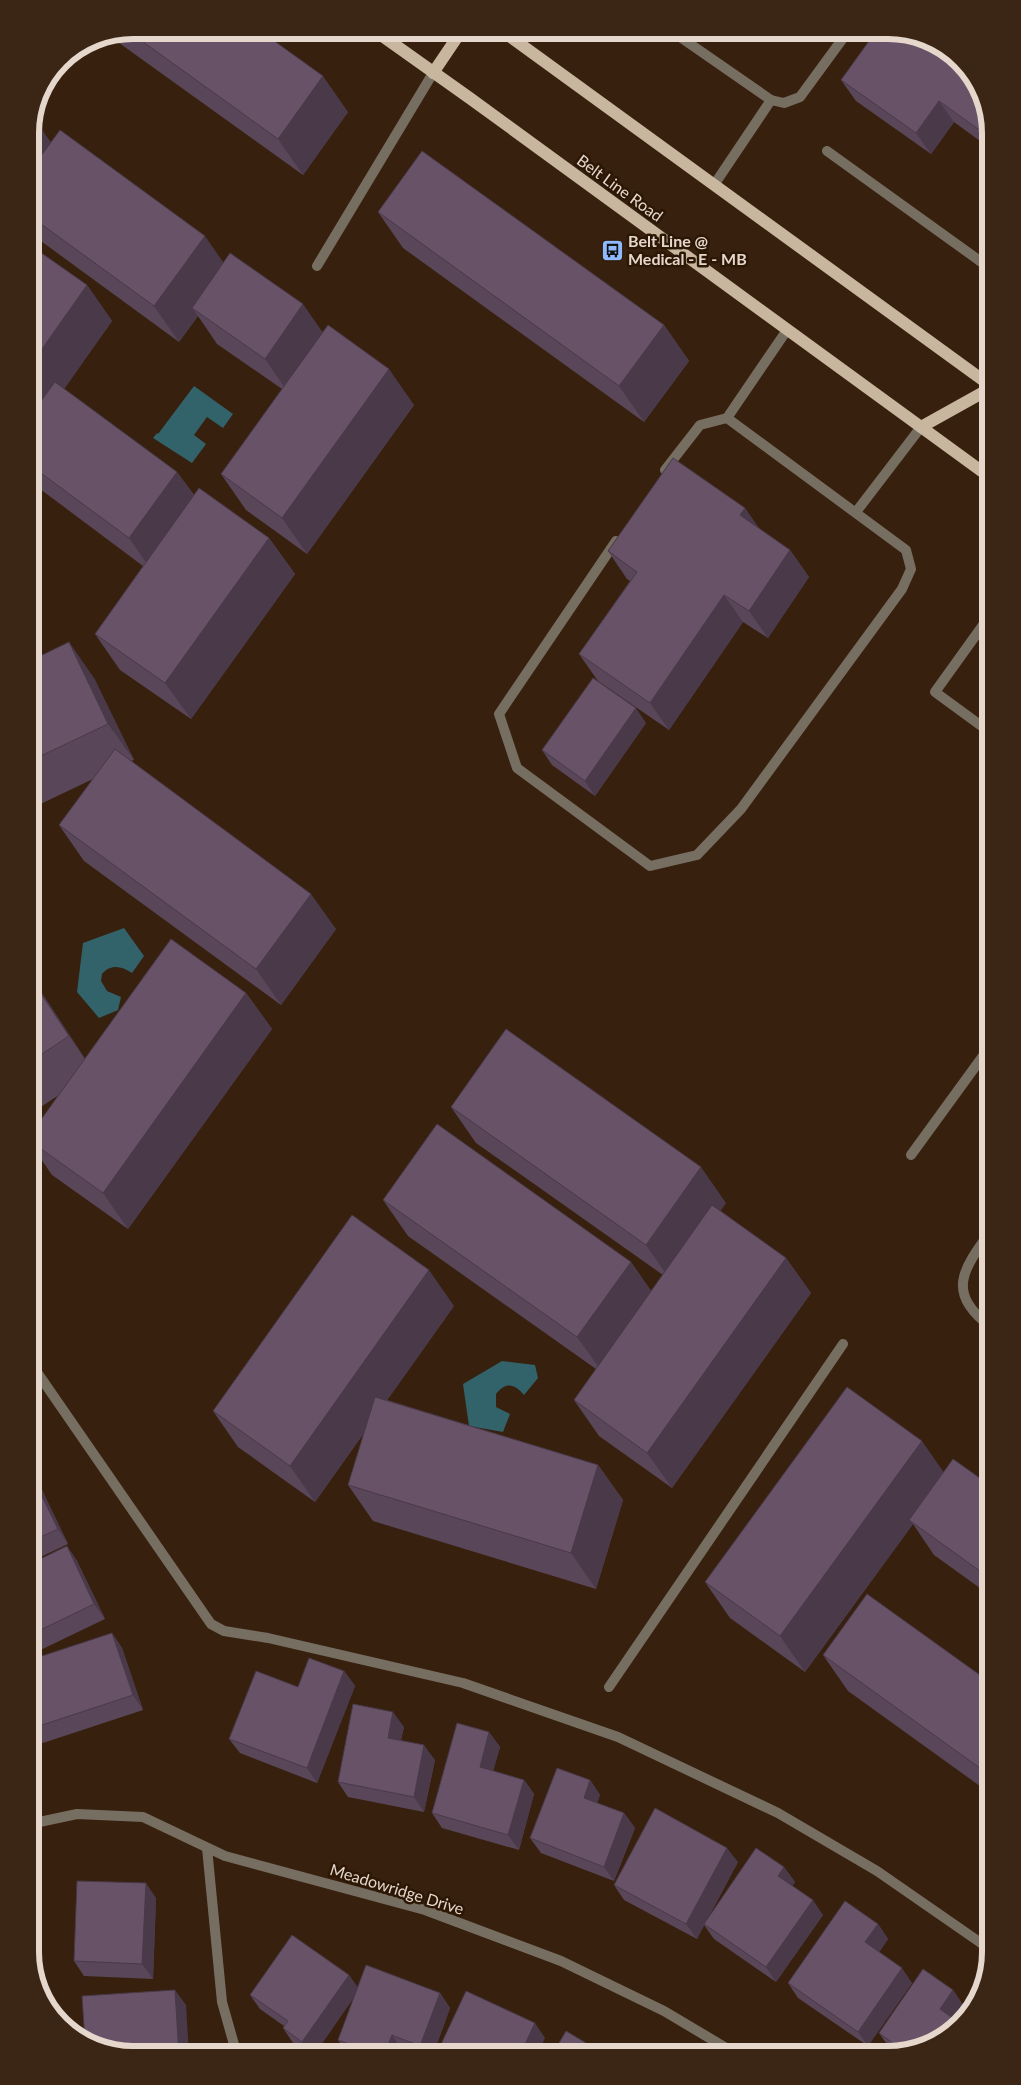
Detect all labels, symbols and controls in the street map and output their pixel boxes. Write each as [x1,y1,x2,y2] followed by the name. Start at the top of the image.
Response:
[574,150,667,225] street label: Belt Line Road
[628,231,747,268] place label: Belt Line @ Medical - E - MB
[600,238,624,262] bus stop icon: Belt Line @ Medical - E - MB
[328,1859,466,1918] street label: Meadowridge Drive

